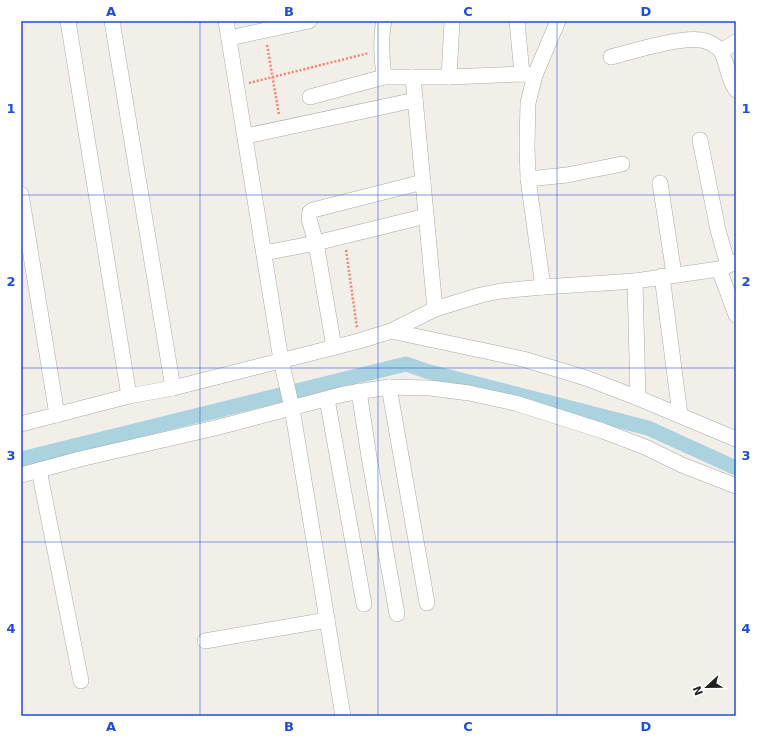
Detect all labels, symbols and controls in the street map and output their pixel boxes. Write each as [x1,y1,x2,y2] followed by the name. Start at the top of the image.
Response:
[106,4,116,19] text: A
[284,4,294,19] text: B
[463,4,473,19] text: C
[641,4,652,19] text: D
[6,101,16,116] text: 1
[741,101,751,116] text: 1
[6,274,16,289] text: 2
[741,274,751,289] text: 2
[6,448,16,463] text: 3
[741,448,751,463] text: 3
[6,621,16,636] text: 4
[741,621,751,636] text: 4
[687,667,727,707] north arrow
[690,684,706,697] text: N
[106,719,116,734] text: A
[284,719,294,734] text: B
[463,719,473,734] text: C
[641,719,652,734] text: D

